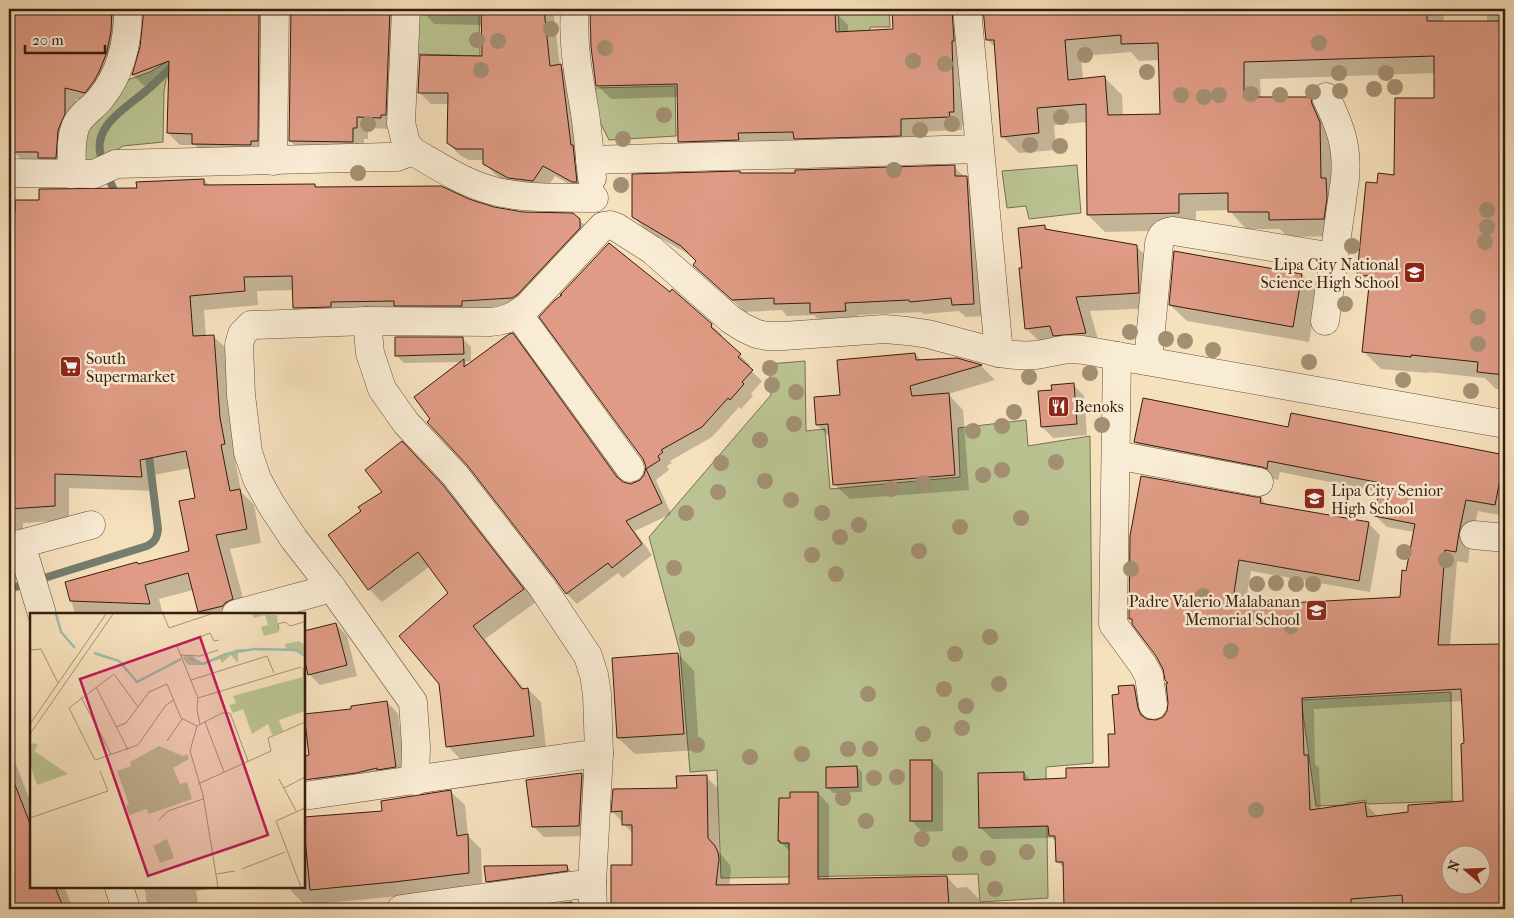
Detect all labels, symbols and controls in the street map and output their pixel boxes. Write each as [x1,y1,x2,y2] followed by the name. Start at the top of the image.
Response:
[25,22,105,54] scale bar
[32,31,64,49] text: 20 m
[1261,255,1400,292] place label: Lipa City National Science High School
[1403,261,1427,285] school or university icon: Lipa City National Science High School
[86,349,176,386] place label: South Supermarket
[58,355,82,379] supermarket icon: South Supermarket
[1046,394,1070,418] restaurant icon: Benoks
[1074,397,1124,416] place label: Benoks
[1331,481,1443,518] place label: Lipa City Senior High School
[1303,487,1327,511] school or university icon: Lipa City Senior High School
[1129,592,1301,629] place label: Padre Valerio Malabanan Memorial School
[1304,598,1328,622] school or university icon: Padre Valerio Malabanan Memorial School
[30,613,305,888] inset map
[1442,846,1492,896] north arrow
[1444,858,1464,874] text: N

